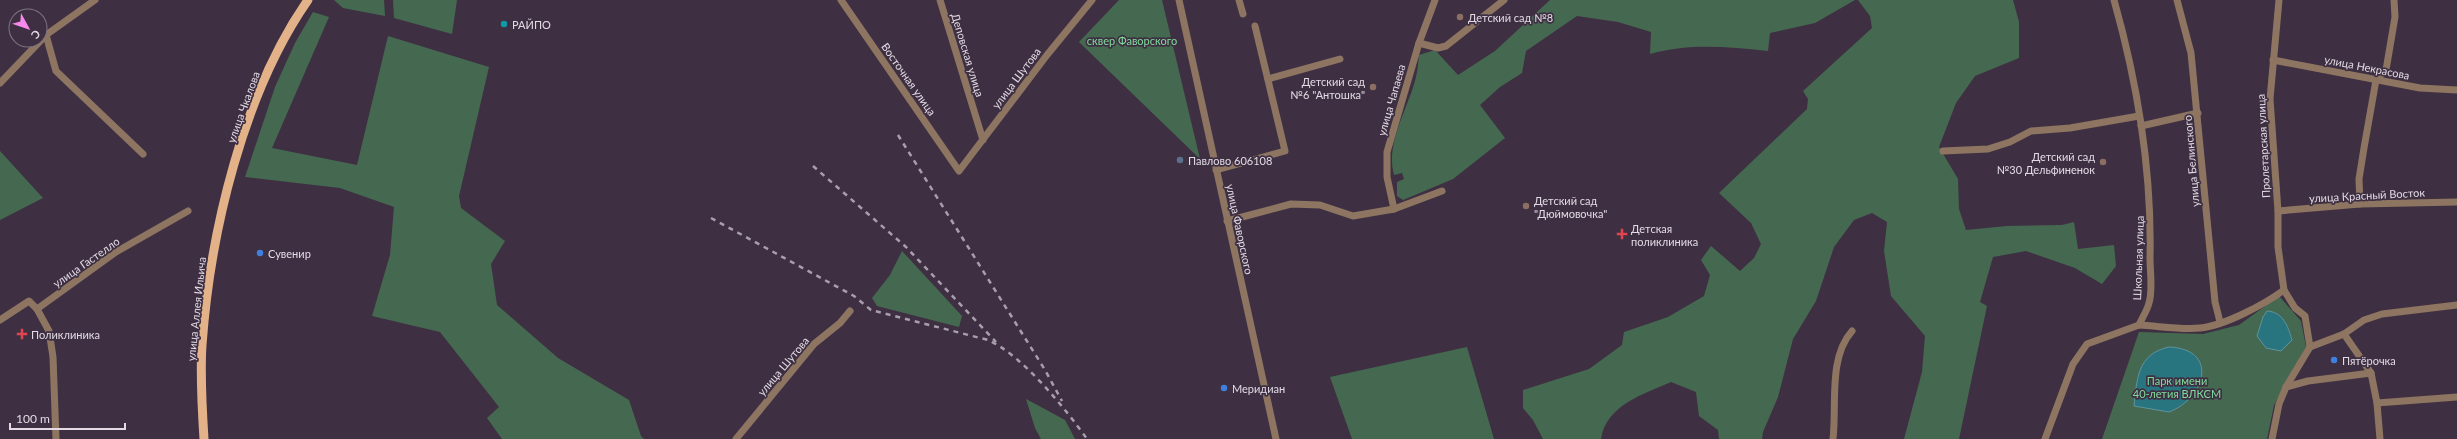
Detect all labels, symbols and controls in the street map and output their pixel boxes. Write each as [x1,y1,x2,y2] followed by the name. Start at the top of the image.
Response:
[8,8,48,48] north arrow
[1468,11,1553,24] place label: Детский сад №8
[949,12,987,98] street label: Деповская улица
[1455,12,1465,22] marker: Детский сад №8
[512,18,551,31] place label: РАЙПО
[499,19,509,29] marker: РАЙПО
[28,28,43,42] text: С
[1087,34,1177,47] park label: сквер Фаворского
[879,40,939,118] street label: Восточная улица
[989,45,1043,111] street label: улица Шутова
[2323,52,2411,82] street label: улица Некрасова
[1375,63,1407,137] street label: улица Чапаева
[224,70,262,144] street label: улица Чкалова
[1290,75,1365,101] place label: Детский сад №6 "Антошка"
[1368,82,1378,92] marker: Детский сад №6 "Антошка"
[2254,94,2272,198] street label: Пролетарская улица
[2181,115,2201,207] street label: улица Белинского
[1997,150,2095,176] place label: Детский сад №30 Дельфиненок
[1188,154,1272,167] place label: Павлово 606108
[1175,155,1185,165] marker: Павлово 606108
[2098,157,2108,167] marker: Детский сад №30 Дельфиненок
[1224,183,1256,275] street label: улица Фаворского
[2309,185,2426,205] street label: улица Красный Восток
[1534,194,1607,220] place label: Детский сад "Дюймовочка"
[1521,201,1531,211] marker: Детский сад "Дюймовочка"
[2130,215,2146,301] street label: Школьная улица
[1631,222,1698,248] place label: Детская поликлиника
[1616,228,1628,240] marker: Детская поликлиника
[50,234,122,290] street label: улица Гастелло
[268,247,311,260] place label: Сувенир
[255,248,265,258] marker: Сувенир
[184,256,208,362] street label: улица Аллея Ильича
[16,328,28,340] marker: Поликлиника
[31,328,100,341] place label: Поликлиника
[755,334,811,398] street label: улица Шутова
[2342,354,2396,367] place label: Пятёрочка
[2329,355,2339,365] marker: Пятёрочка
[2133,374,2221,400] park label: Парк имени 40-летия ВЛКСМ
[1232,382,1285,395] place label: Меридиан
[1219,383,1229,393] marker: Меридиан
[10,405,125,431] scale bar
[16,411,50,426] text: 100 m

